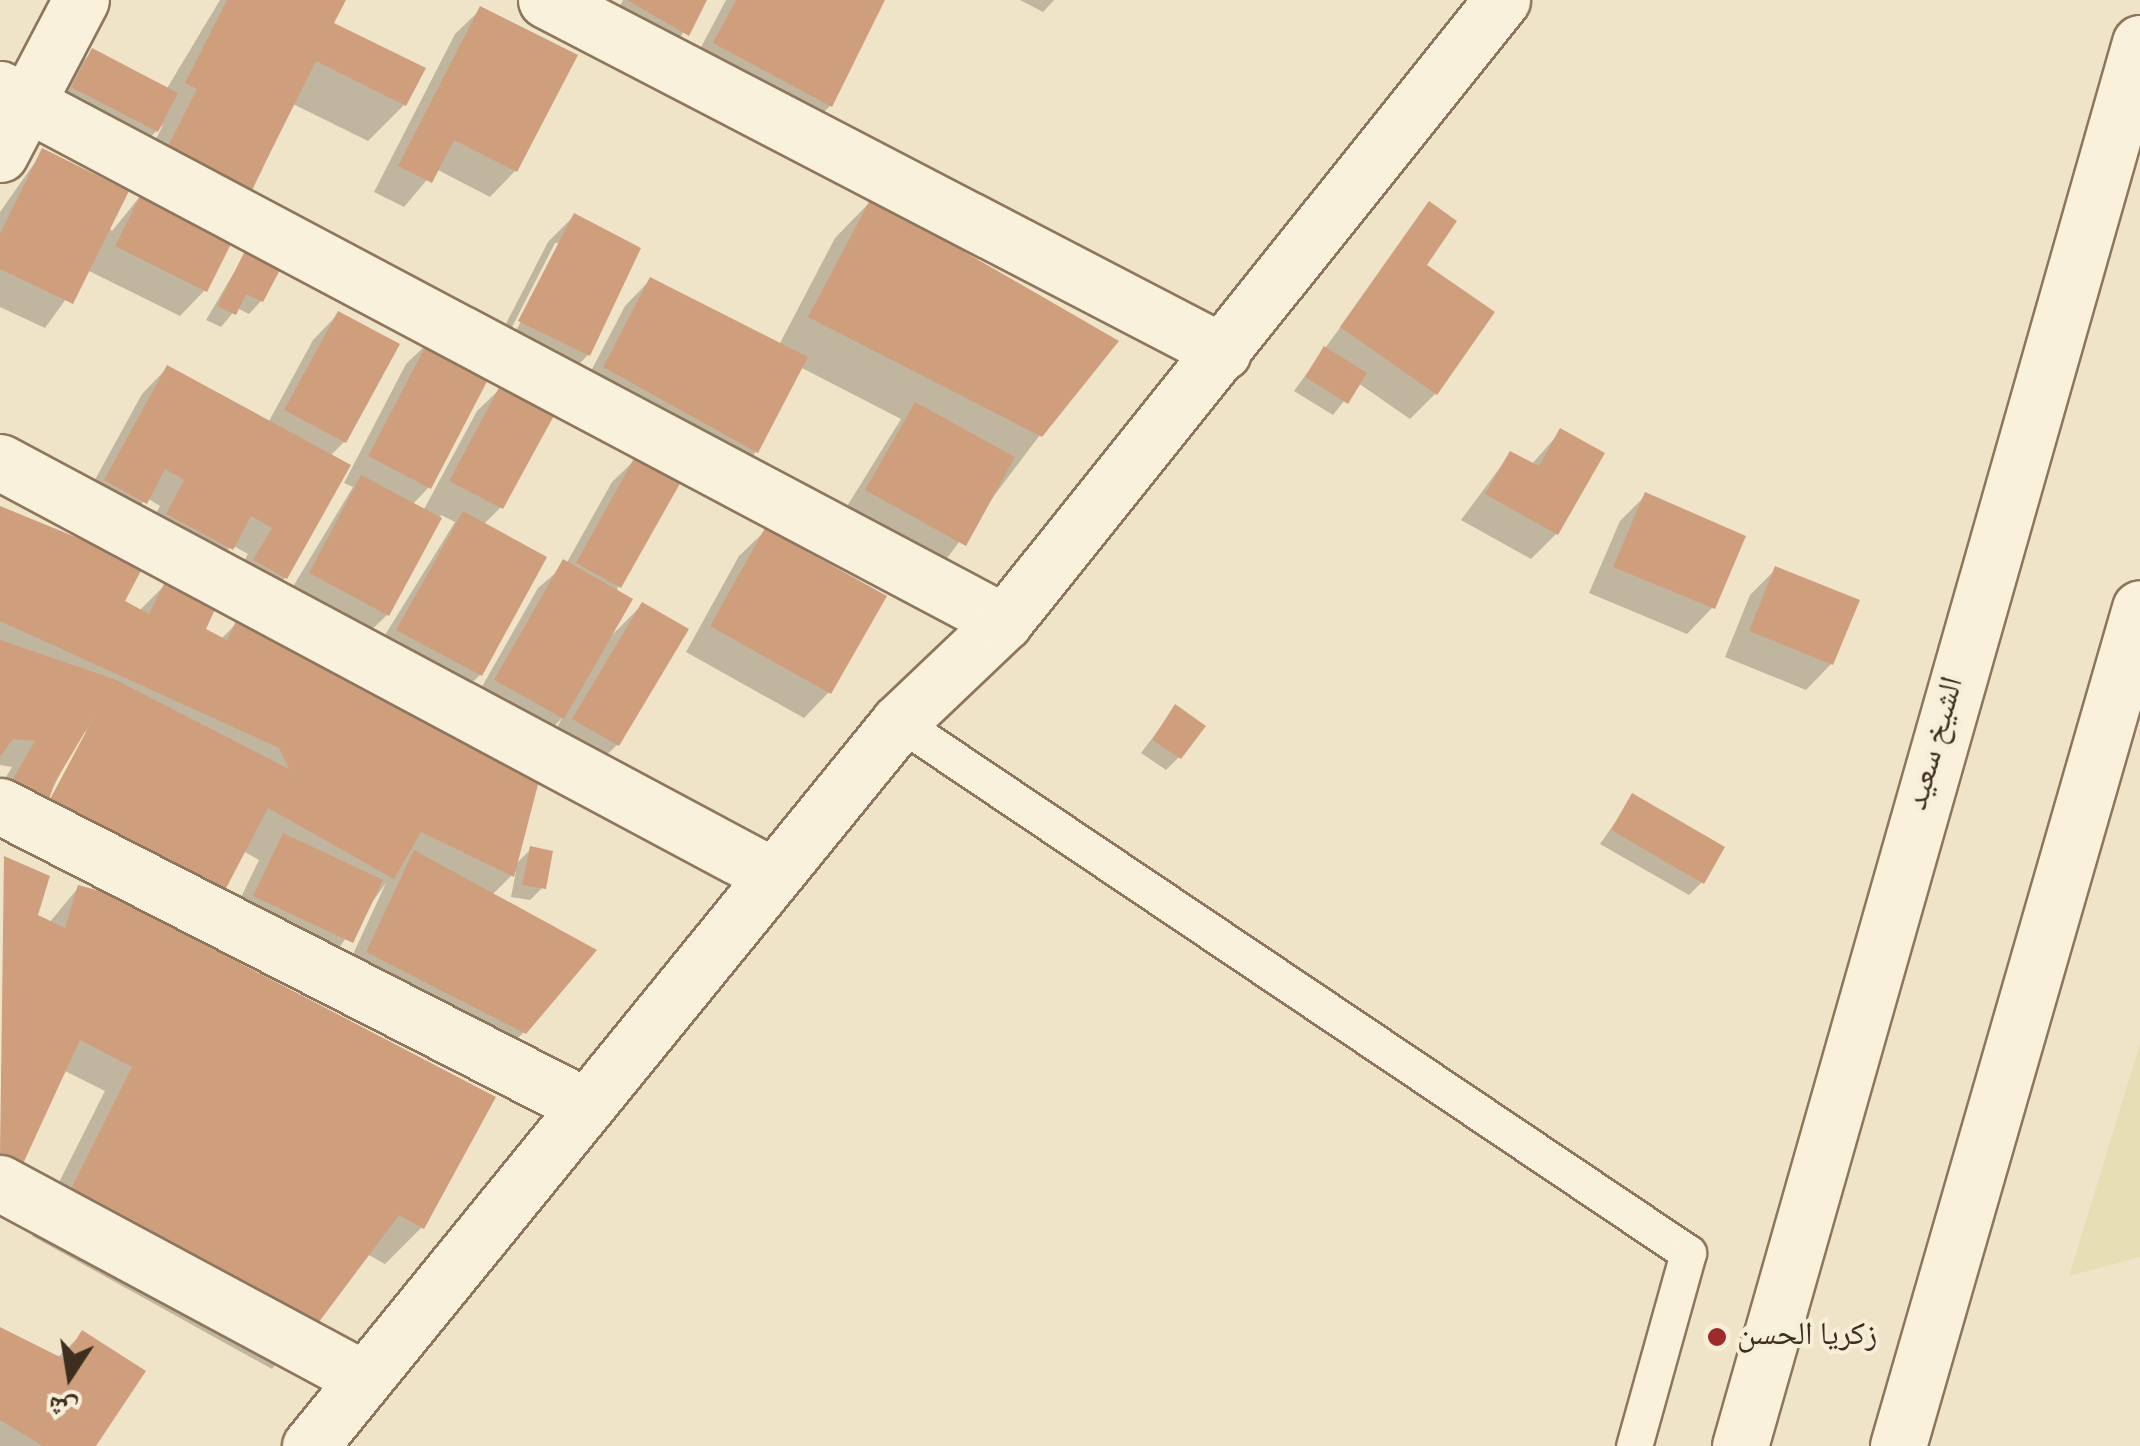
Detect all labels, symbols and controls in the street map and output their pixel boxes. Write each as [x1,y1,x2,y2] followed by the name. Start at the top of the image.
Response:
[1900,673,1974,815] street label: الشيخ سعيد
[1737,1318,1877,1356] place label: زكريا الحسن
[20,1326,120,1426] north arrow
[1706,1326,1728,1348] marker: زكريا الحسن
[44,1379,83,1432] text: ش

